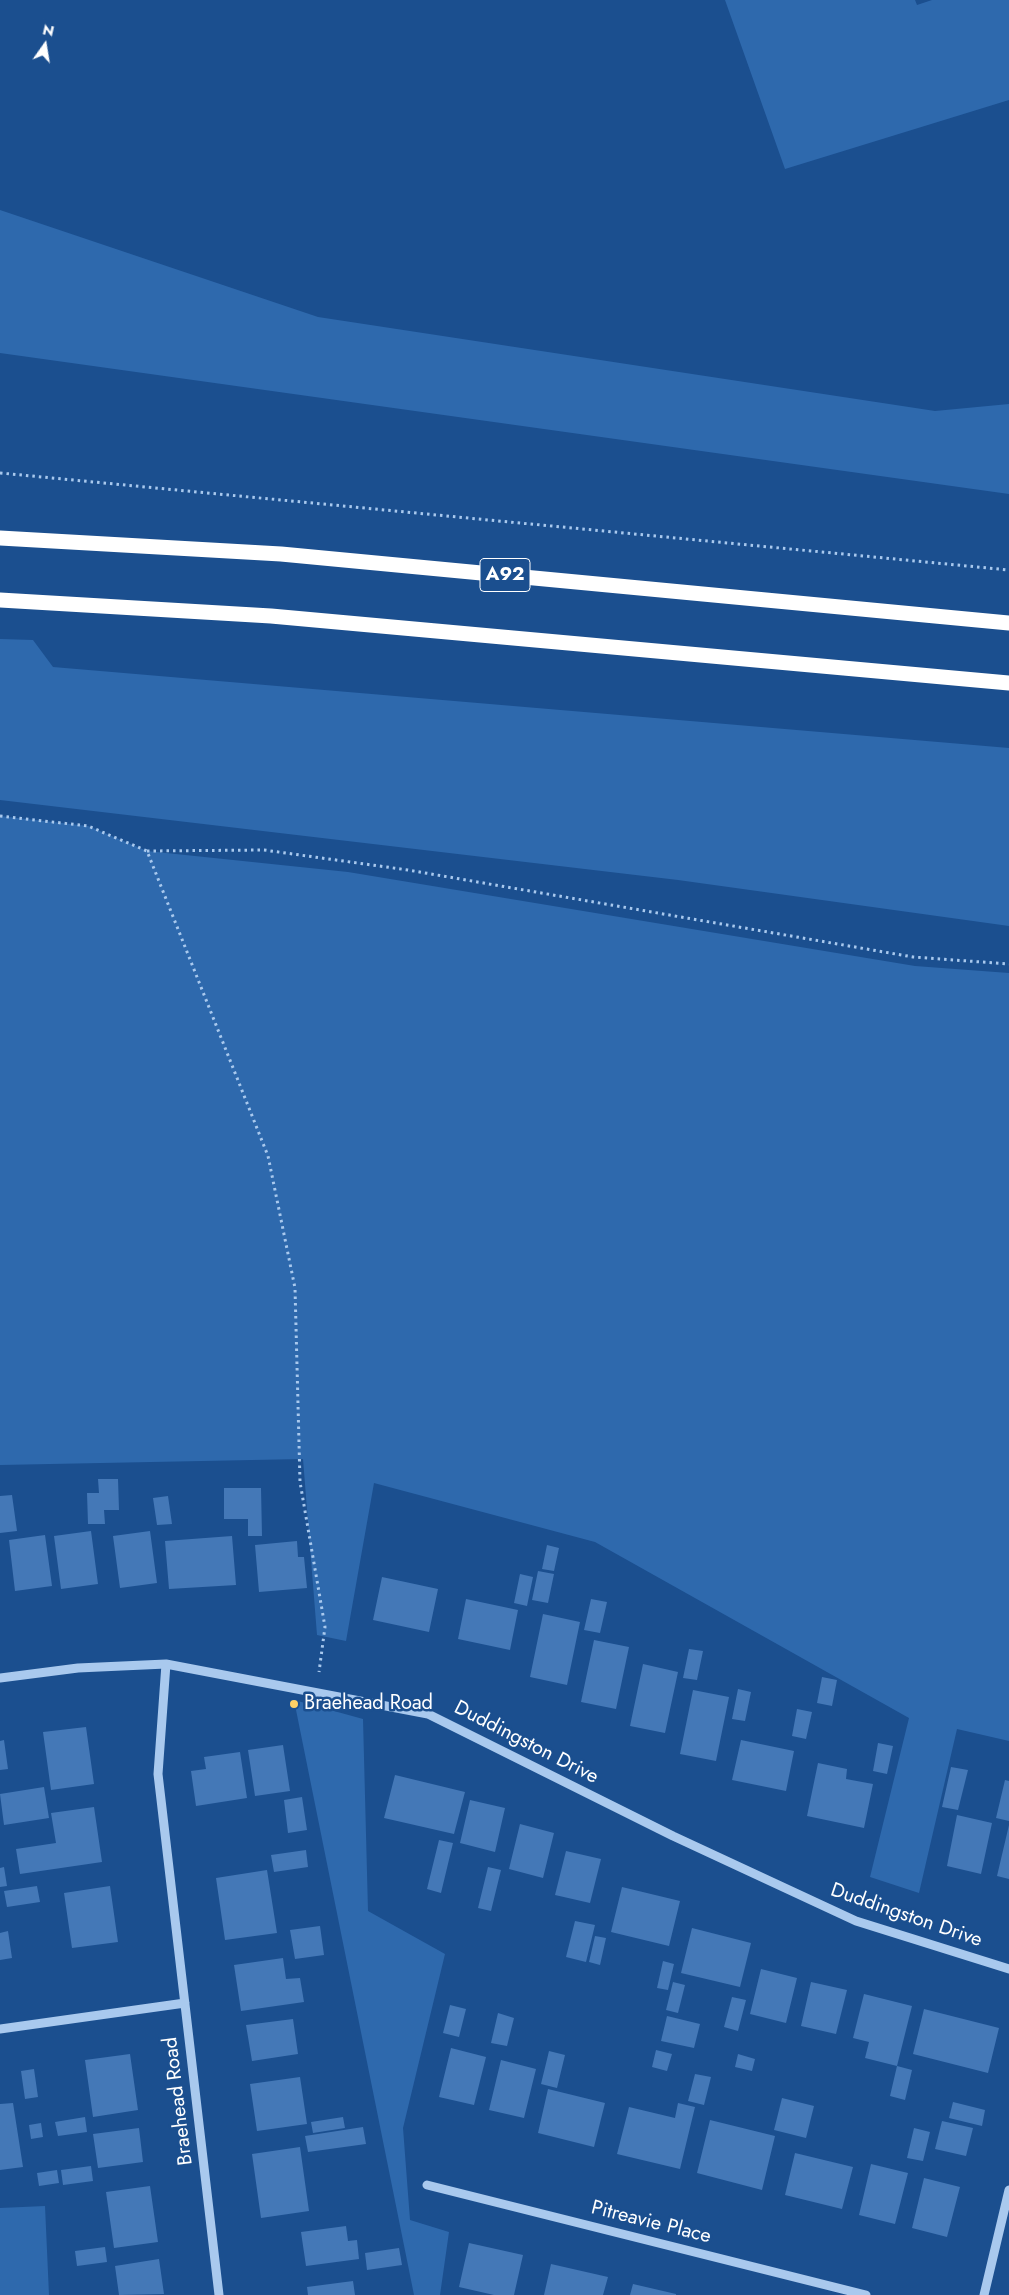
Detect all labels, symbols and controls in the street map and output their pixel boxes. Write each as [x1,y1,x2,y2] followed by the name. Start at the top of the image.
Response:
[41,19,56,41] text: N
[20,20,70,70] north arrow
[480,558,530,592] road number: A92
[304,1692,433,1716] place label: Braehead Road
[450,1696,602,1790] street label: Duddingston Drive
[288,1698,300,1710] marker: Braehead Road
[827,1879,985,1953] street label: Duddingston Drive
[159,2036,199,2166] street label: Braehead Road
[589,2197,713,2249] street label: Pitreavie Place

